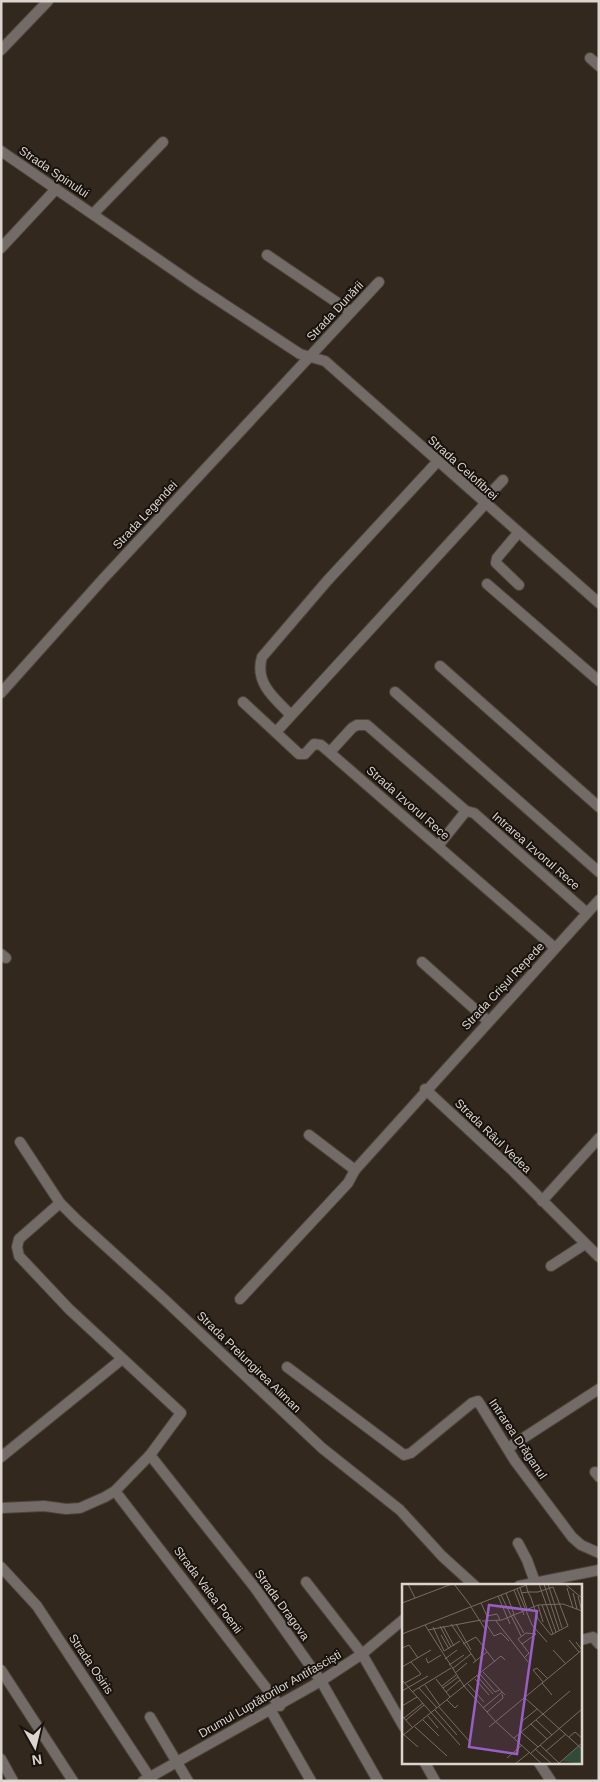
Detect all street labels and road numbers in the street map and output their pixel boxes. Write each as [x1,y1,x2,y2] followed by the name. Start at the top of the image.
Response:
[16,143,92,201] street label: Strada Spinului
[304,278,366,344] street label: Strada Dunării
[425,433,501,503] street label: Strada Celofibrei
[110,478,180,552] street label: Strada Legendei
[364,763,453,843] street label: Strada Izvorul Rece
[489,809,583,893] street label: Intrarea Izvorul Rece
[459,939,547,1033] street label: Strada Crișul Repede
[452,1096,534,1176] street label: Strada Râul Vedea
[194,1309,304,1415] street label: Strada Prelungirea Aliman
[486,1396,550,1482] street label: Intrarea Drăganul
[171,1544,245,1636] street label: Strada Valea Poenii
[252,1567,313,1643] street label: Strada Dragova
[66,1631,116,1697] street label: Strada Osiris
[196,1647,344,1741] street label: Drumul Luptătorilor Antifasciști

